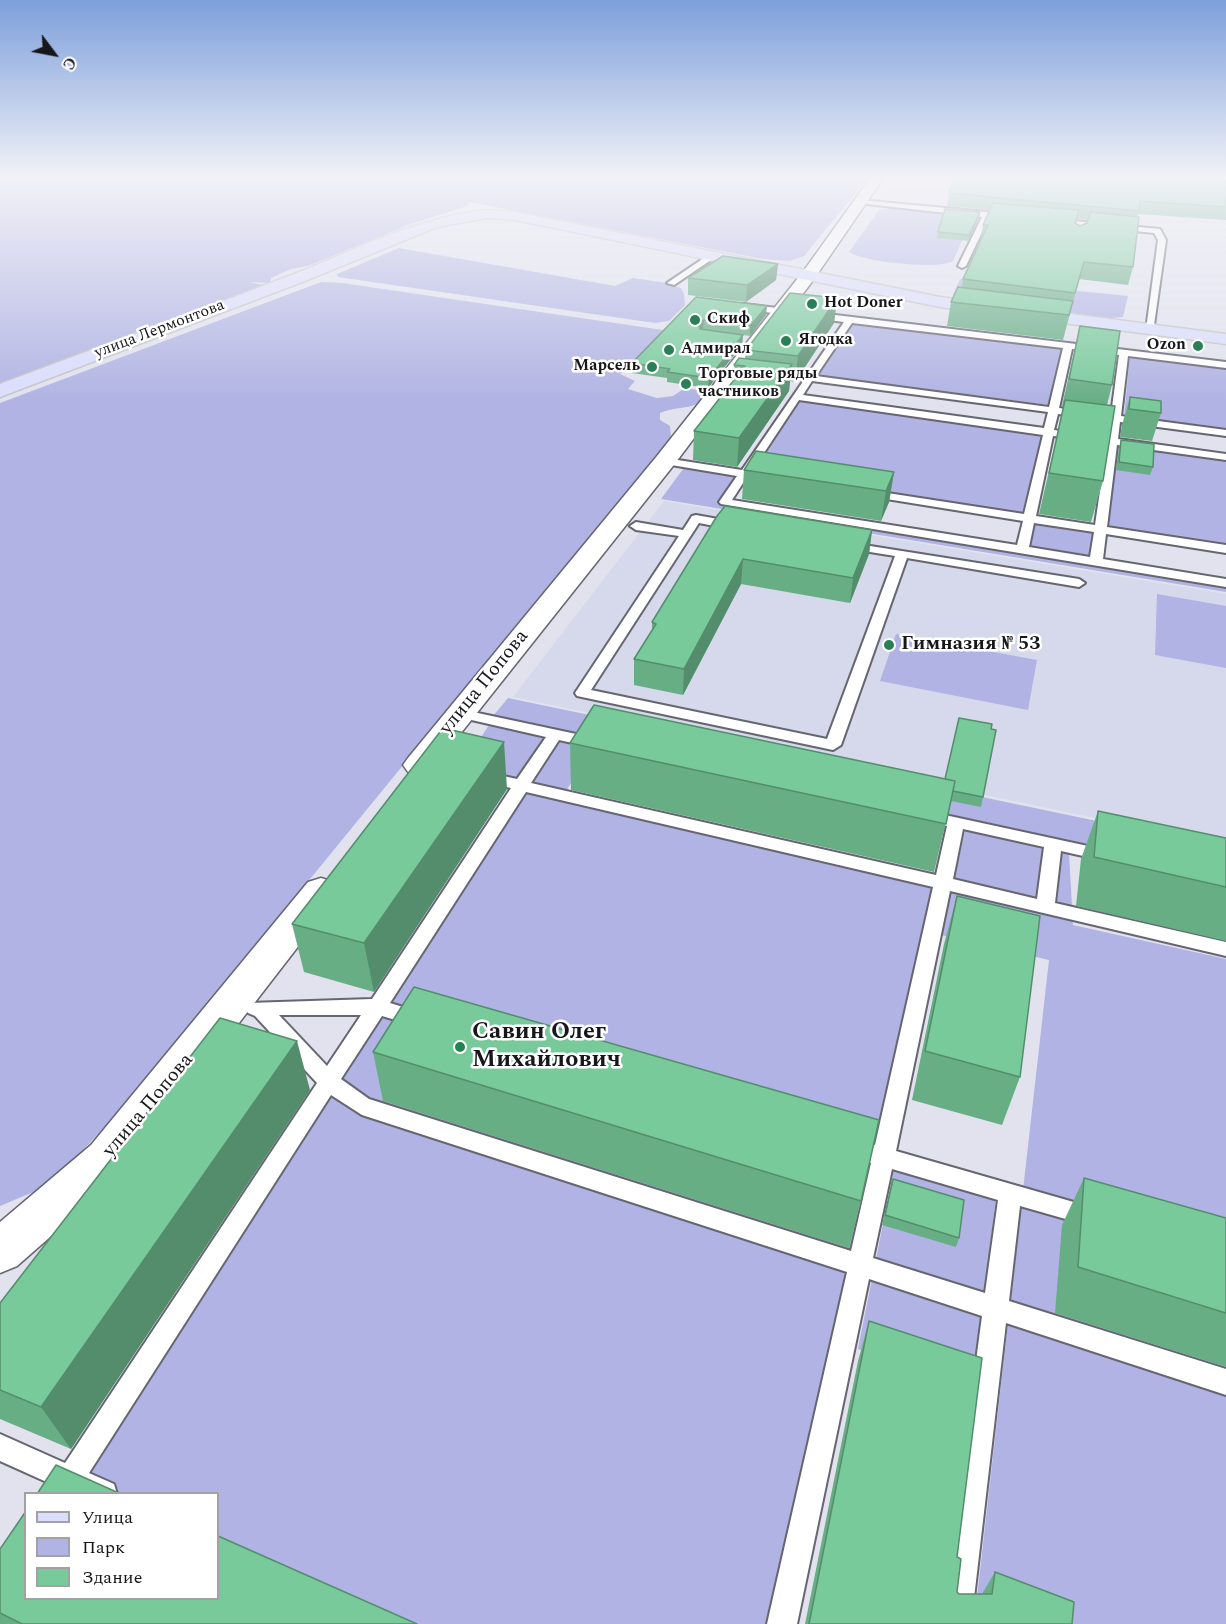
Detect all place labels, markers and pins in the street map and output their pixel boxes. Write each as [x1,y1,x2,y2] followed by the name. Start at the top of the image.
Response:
[824,294,903,314] place label: Hot Doner
[805,297,819,311] marker: Hot Doner
[707,310,750,330] place label: Скиф
[688,313,702,327] marker: Скиф
[798,331,853,351] place label: Ягодка
[779,334,793,348] marker: Ягодка
[1147,336,1186,356] place label: Ozon
[1191,339,1205,353] marker: Ozon
[681,340,751,360] place label: Адмирал
[662,343,676,357] marker: Адмирал
[573,357,640,377] place label: Марсель
[645,360,659,374] marker: Марсель
[698,365,817,403] place label: Торговые ряды частников
[679,377,693,391] marker: Торговые ряды частников
[901,633,1040,657] place label: Гимназия № 53
[882,638,896,652] marker: Гимназия № 53
[472,1019,621,1075] place label: Савин Олег Михайлович
[453,1040,467,1054] marker: Савин Олег Михайлович

